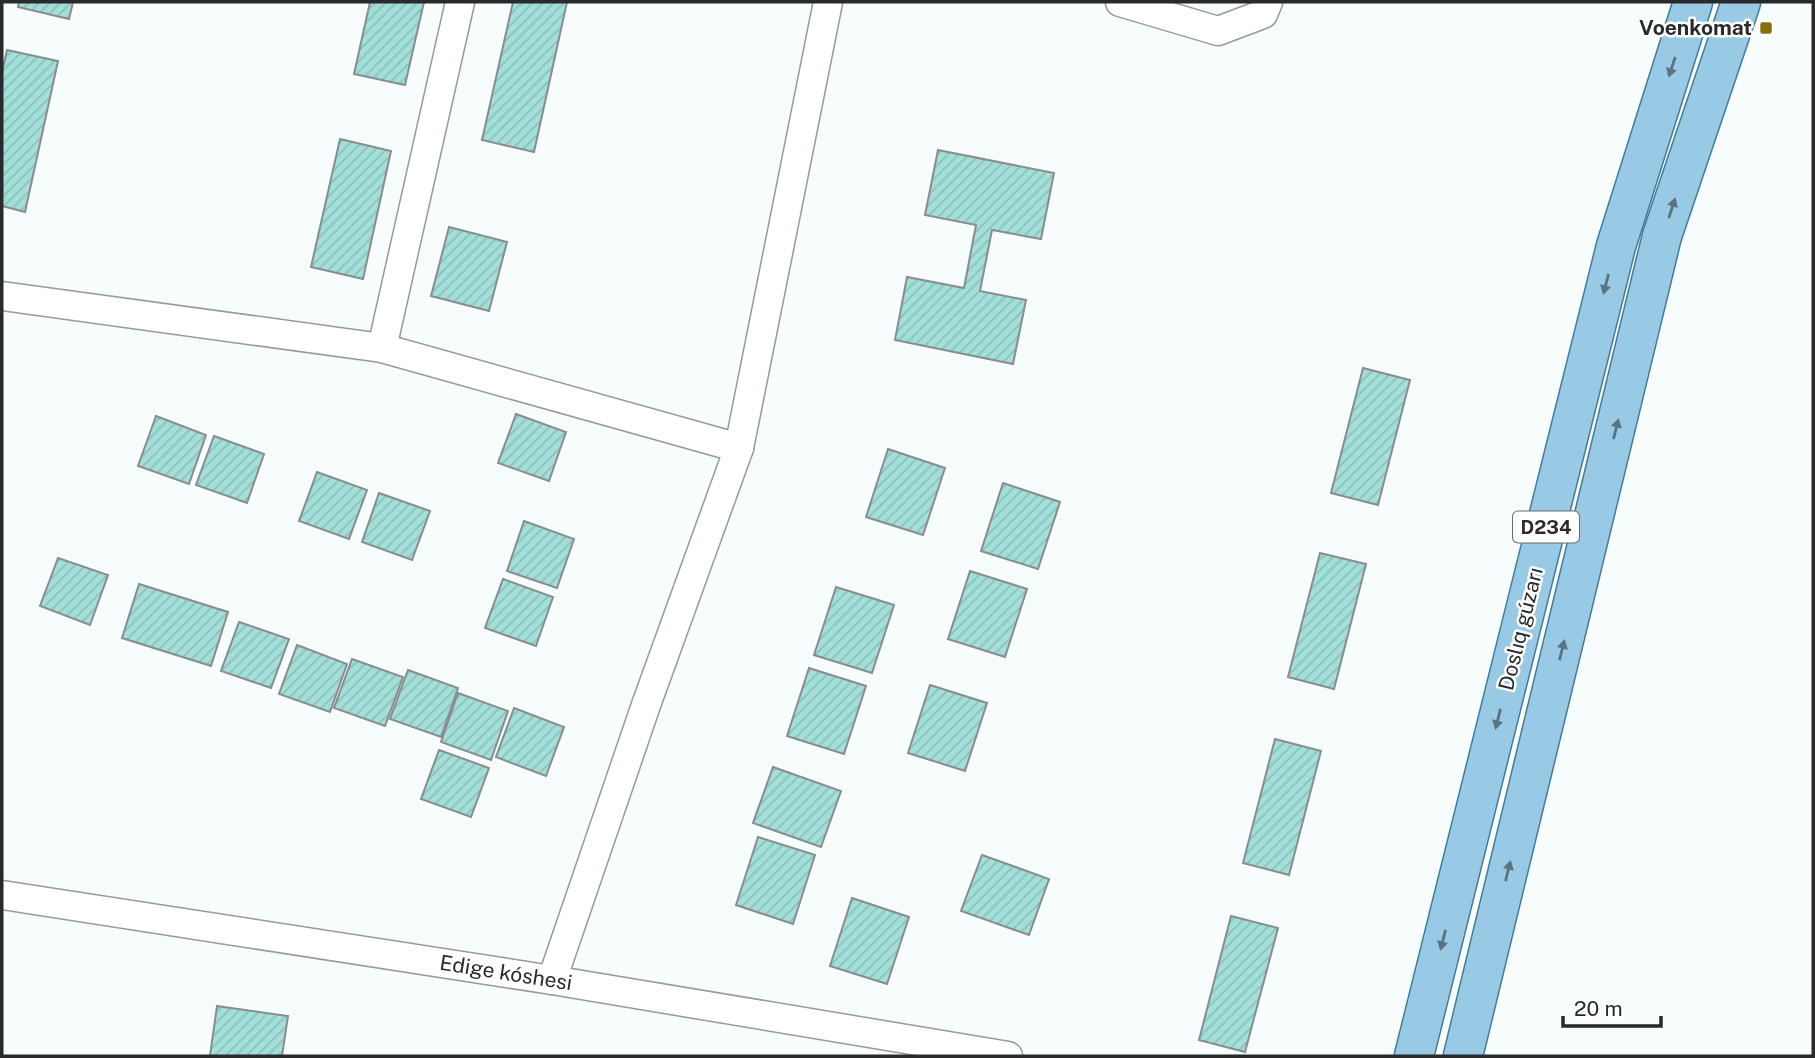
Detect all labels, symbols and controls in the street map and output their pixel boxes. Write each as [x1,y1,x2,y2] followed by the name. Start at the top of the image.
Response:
[1639,15,1752,40] place label: Voenkomat
[1758,20,1774,36] marker: Voenkomat
[1667,56,1677,77] one-way arrow
[1667,198,1677,219] one-way arrow
[1600,274,1611,296] one-way arrow
[1610,418,1621,440] one-way arrow
[1513,512,1579,542] road number: D234
[1493,565,1548,693] street label: Doslıq gúzarı
[1557,639,1568,661] one-way arrow
[1492,708,1503,730] one-way arrow
[1503,860,1514,882] one-way arrow
[1437,929,1448,951] one-way arrow
[438,950,574,995] street label: Edige kóshesi
[1563,984,1661,1028] scale bar
[1574,996,1623,1021] text: 20 m

